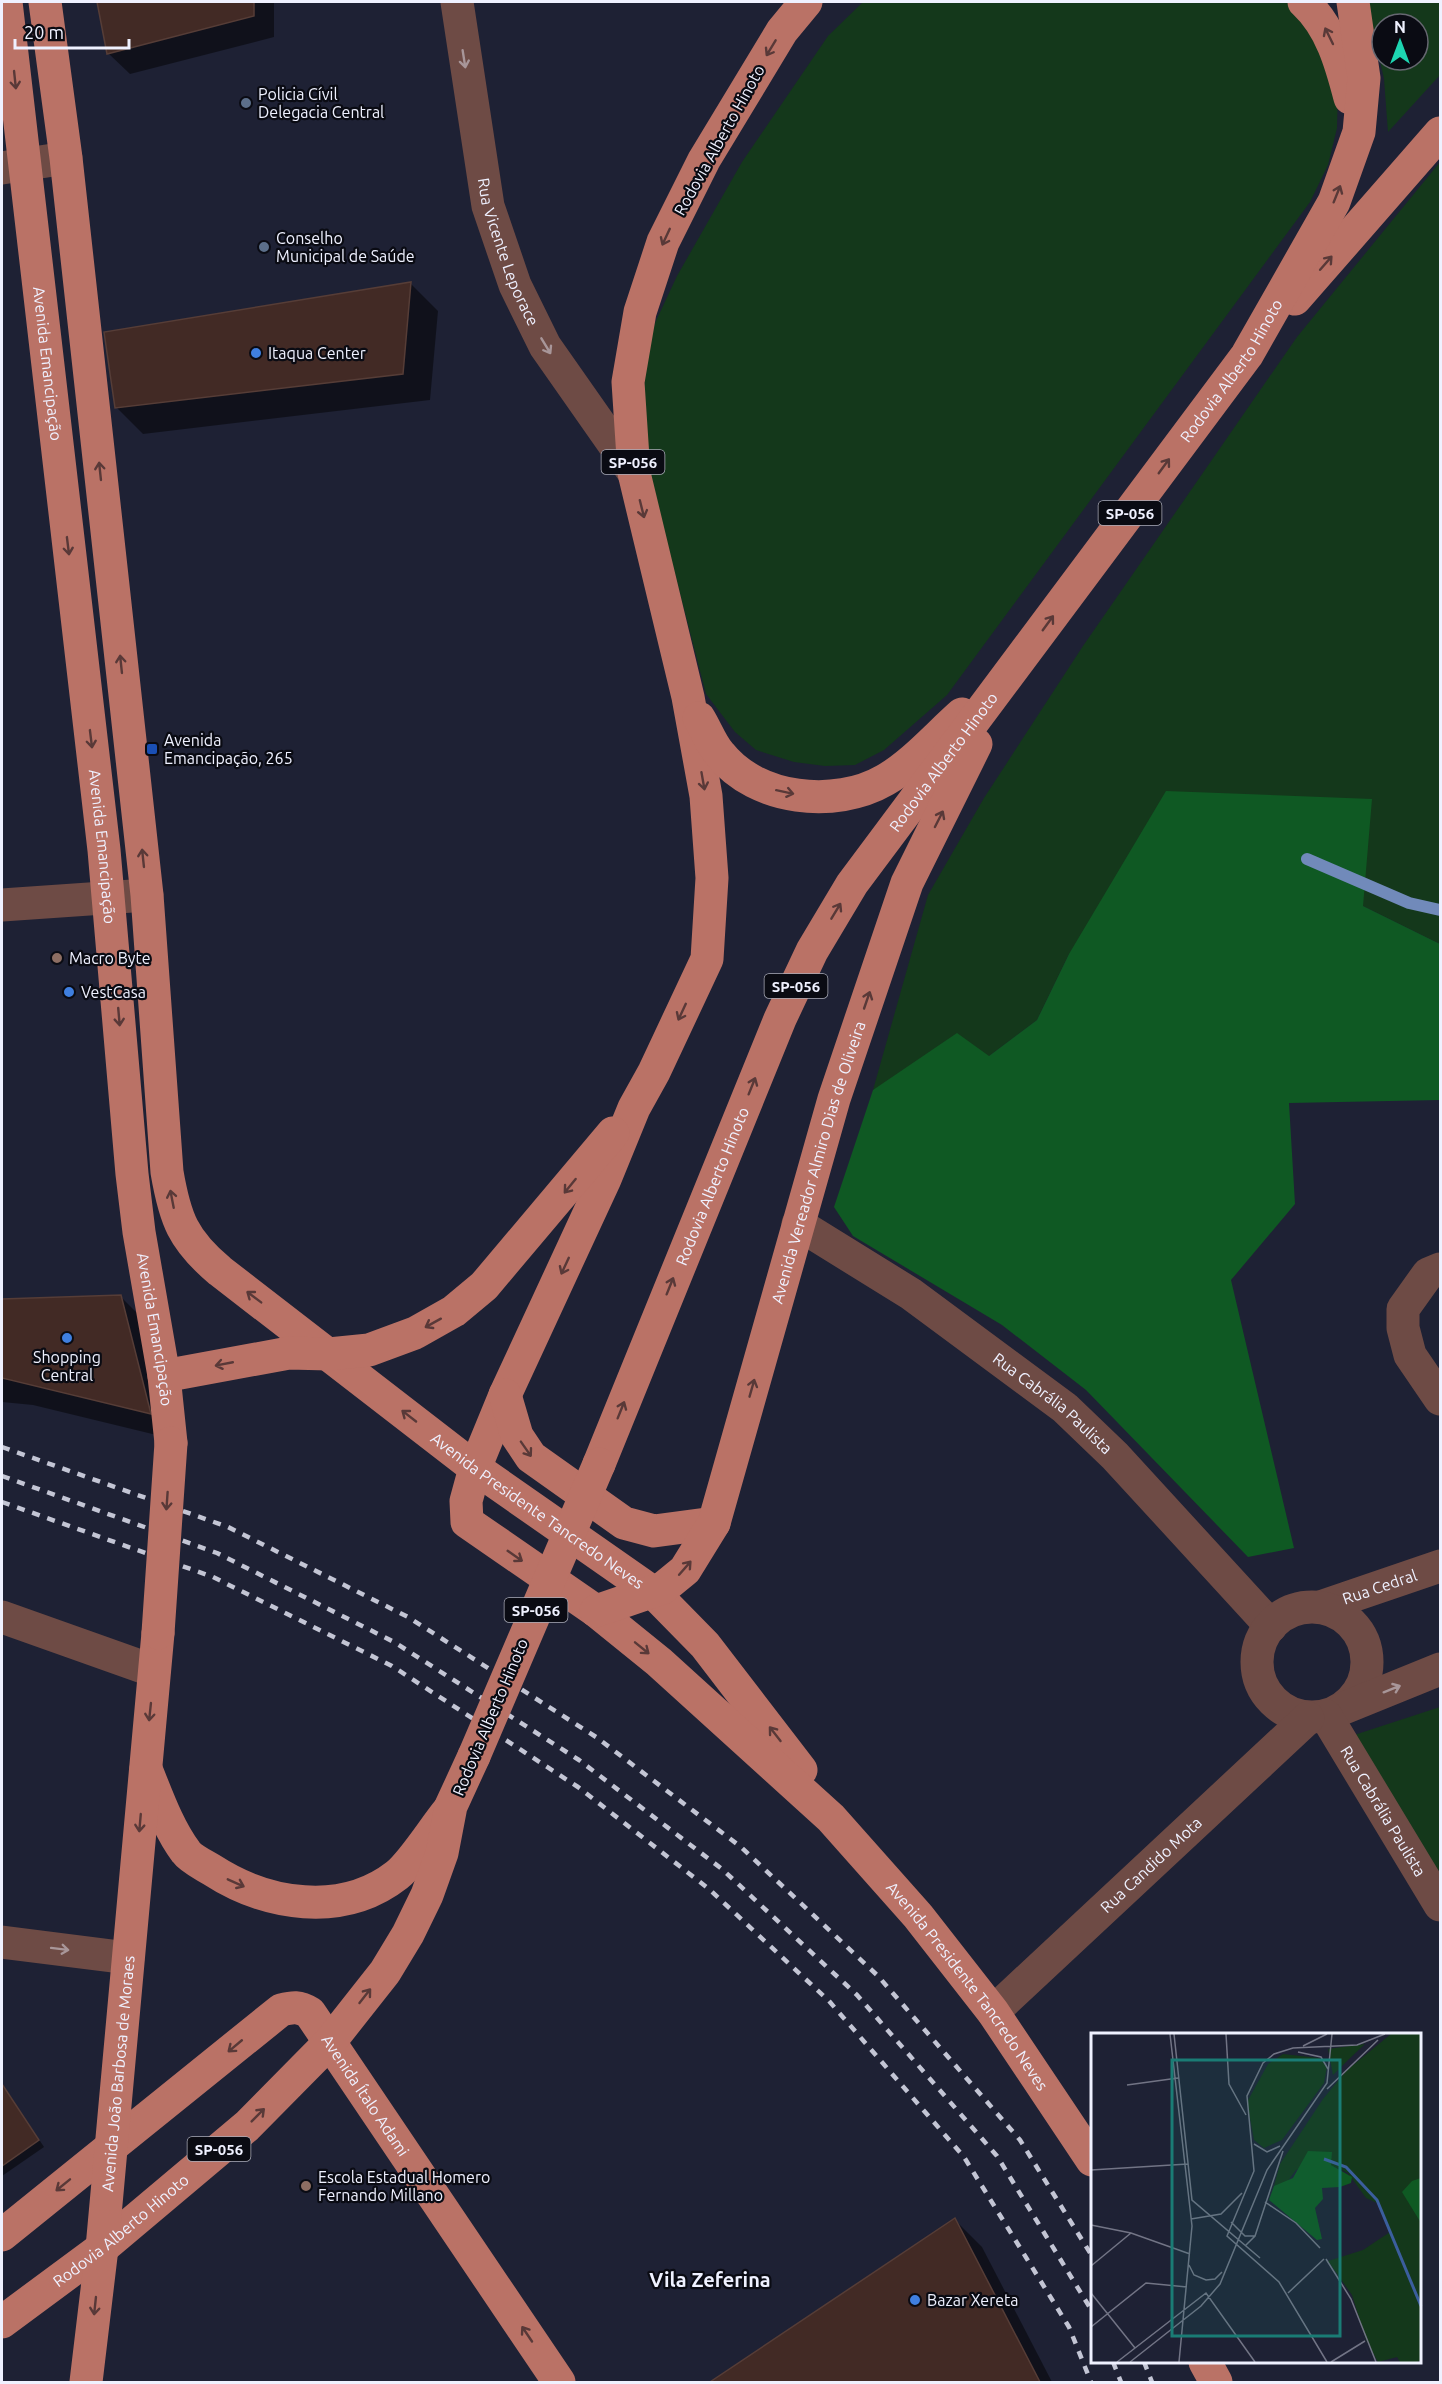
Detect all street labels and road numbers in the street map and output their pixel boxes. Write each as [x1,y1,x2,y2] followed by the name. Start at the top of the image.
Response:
[670,62,768,218] street label: Rodovia Alberto Hinoto
[475,177,543,329] street label: Rua Vicente Leporace
[30,285,66,442] street label: Avenida Emancipação
[1176,296,1286,446] street label: Rodovia Alberto Hinoto
[602,450,664,474] road number: SP-056
[1098,501,1162,525] road number: SP-056
[885,689,1001,835] street label: Rodovia Alberto Hinoto
[86,768,119,924] street label: Avenida Emancipação
[764,974,828,998] road number: SP-056
[768,1019,869,1306] street label: Avenida Vereador Almiro Dias de Oliveira
[672,1104,752,1268] street label: Rodovia Alberto Hinoto
[134,1251,176,1407] street label: Avenida Emancipação
[990,1349,1116,1457] street label: Rua Cabrália Paulista
[428,1429,647,1592] street label: Avenida Presidente Tancredo Neves
[1340,1566,1419,1608] street label: Rua Cedral
[504,1598,568,1622] road number: SP-056
[449,1636,531,1798] street label: Rodovia Alberto Hinoto
[1337,1743,1430,1880] street label: Rua Cabrália Paulista
[1097,1813,1205,1916] street label: Rua Candido Mota
[883,1878,1052,2094] street label: Avenida Presidente Tancredo Neves
[98,1955,138,2193] street label: Avenida João Barbosa de Moraes
[318,2031,413,2159] street label: Avenida Ítalo Adami
[188,2137,250,2161] road number: SP-056
[49,2170,192,2290] street label: Rodovia Alberto Hinoto

